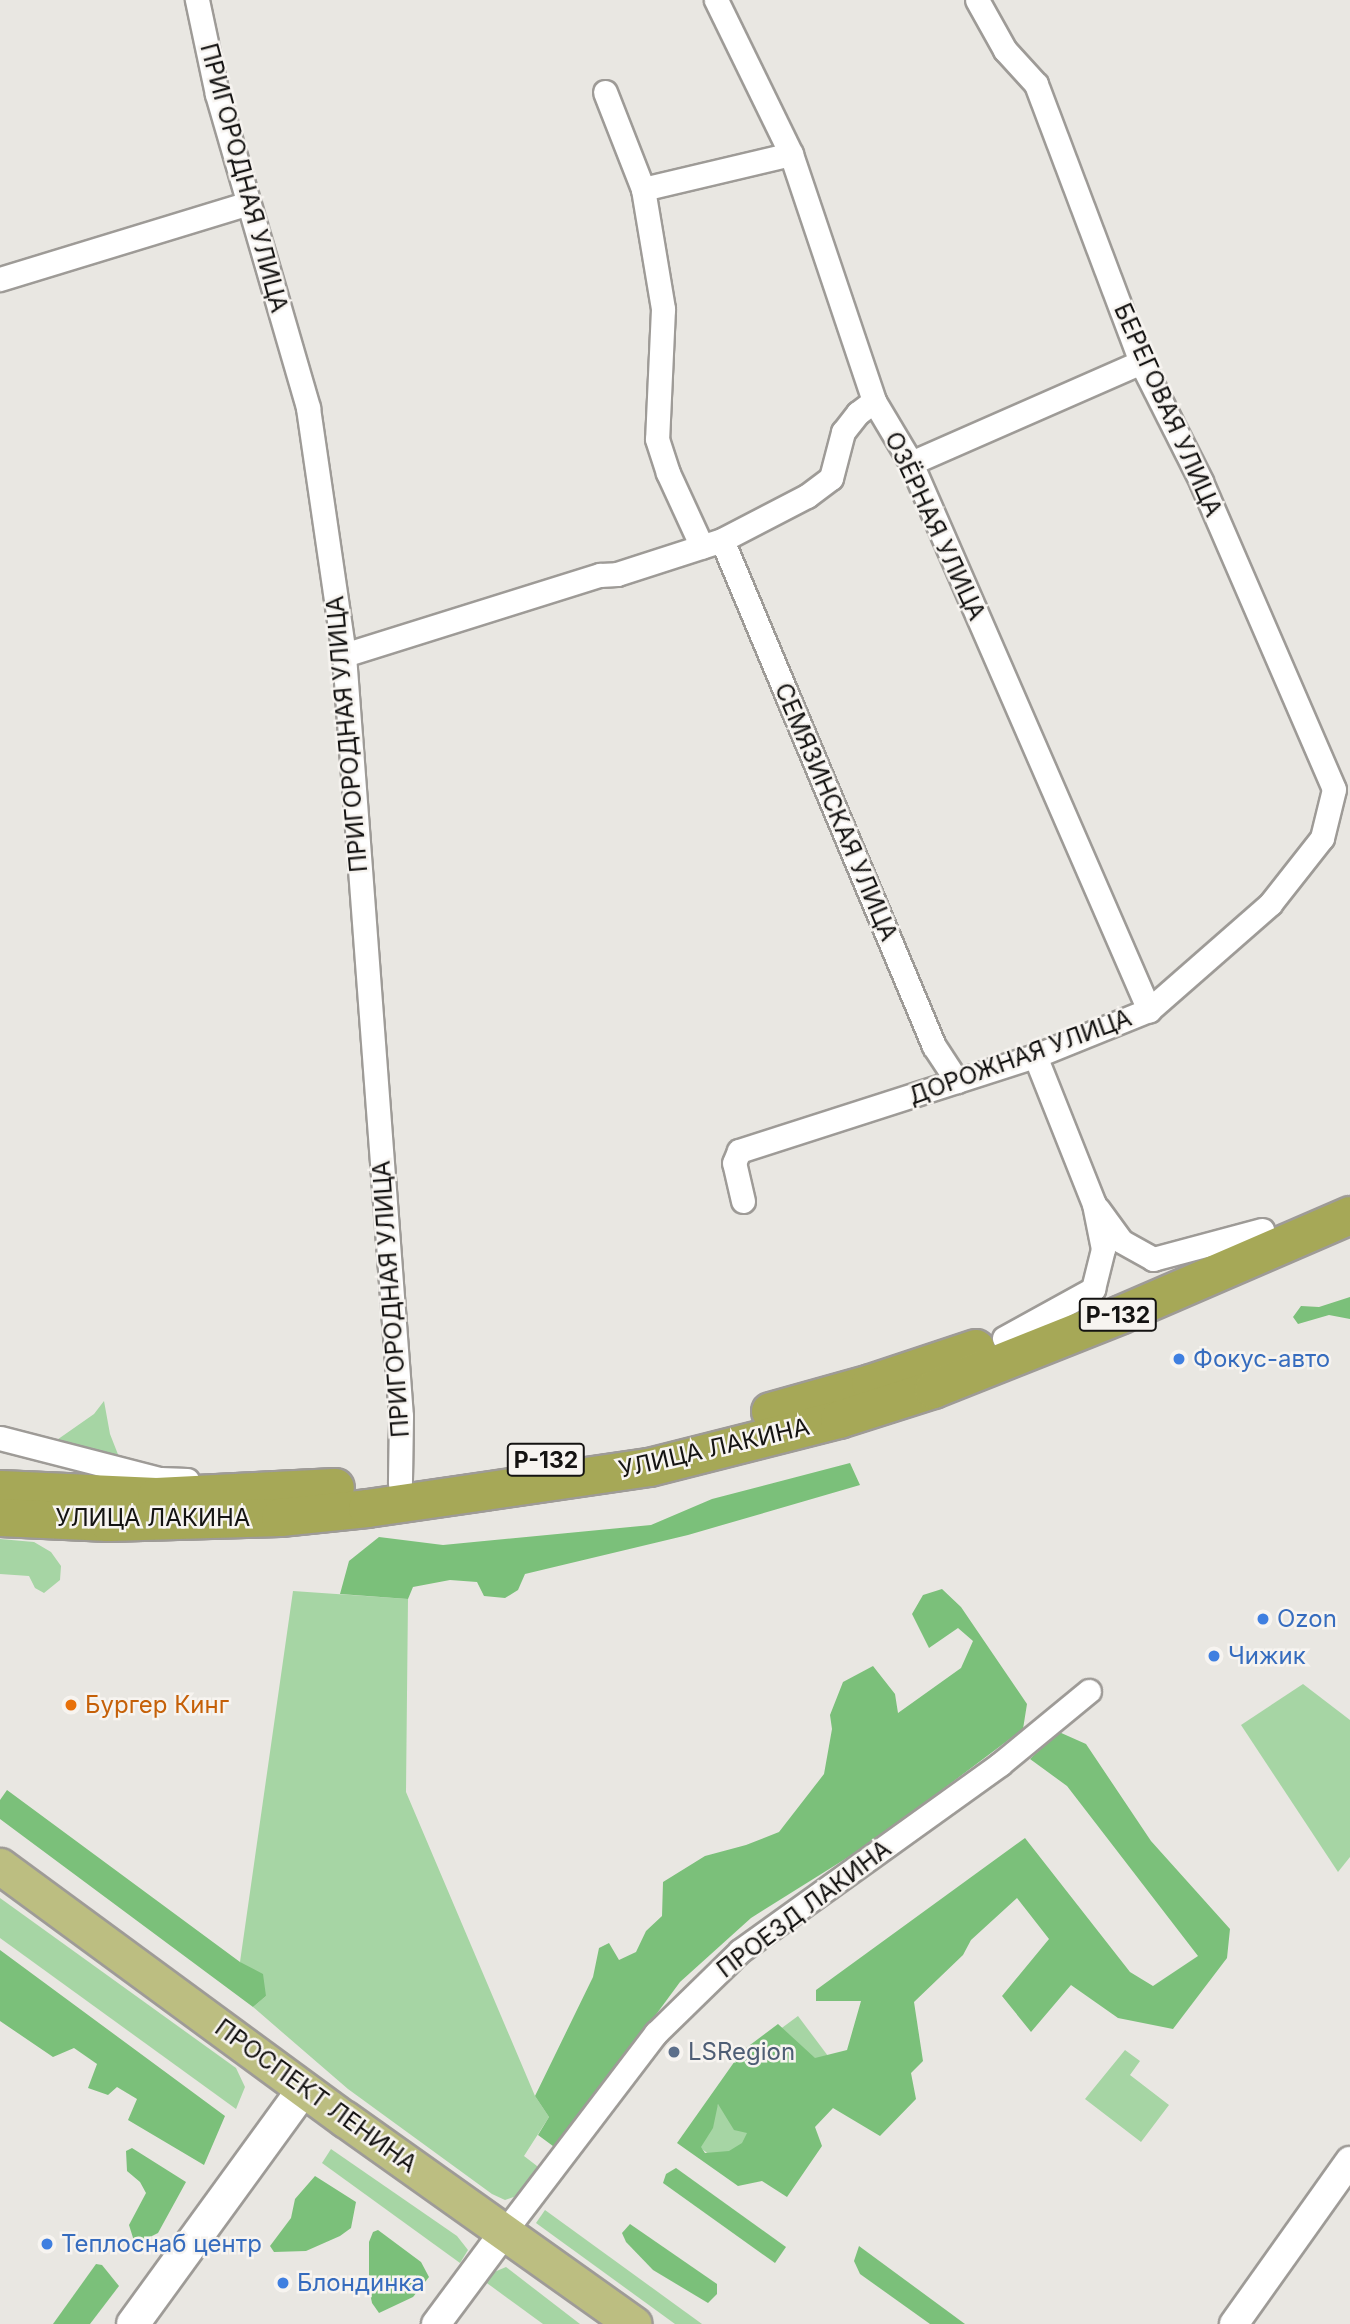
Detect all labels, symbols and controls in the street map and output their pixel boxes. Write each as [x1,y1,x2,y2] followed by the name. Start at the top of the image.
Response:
[194,40,294,316] street label: ПРИГОРОДНАЯ УЛИЦА
[1108,299,1228,521] street label: БЕРЕГОВАЯ УЛИЦА
[879,427,991,625] street label: ОЗЁРНАЯ УЛИЦА
[321,594,373,874] street label: ПРИГОРОДНАЯ УЛИЦА
[769,679,903,945] street label: СЕМЯЗИНСКАЯ УЛИЦА
[905,1003,1135,1111] street label: ДОРОЖНАЯ УЛИЦА
[367,1159,415,1439] street label: ПРИГОРОДНАЯ УЛИЦА
[1078,1296,1158,1334] road number: Р-132
[1193,1345,1330,1373] place label: Фокус-авто
[1171,1351,1187,1367] marker: Фокус-авто
[616,1412,812,1484] street label: УЛИЦА ЛАКИНА
[506,1441,586,1480] road number: Р-132
[56,1504,250,1532] street label: УЛИЦА ЛАКИНА
[1277,1605,1337,1633] place label: Ozon
[1255,1611,1271,1627] marker: Ozon
[1228,1642,1306,1670] place label: Чижик
[1206,1648,1222,1664] marker: Чижик
[85,1691,229,1719] place label: Бургер Кинг
[63,1697,79,1713] marker: Бургер Кинг
[711,1834,897,1984] street label: ПРОЕЗД ЛАКИНА
[209,2013,423,2179] street label: ПРОСПЕКТ ЛЕНИНА
[688,2038,795,2066] place label: LSRegion
[666,2044,682,2060] marker: LSRegion
[61,2230,262,2258] place label: Теплоснаб центр
[39,2236,55,2252] marker: Теплоснаб центр
[297,2269,425,2297] place label: Блондинка
[275,2275,291,2291] marker: Блондинка

